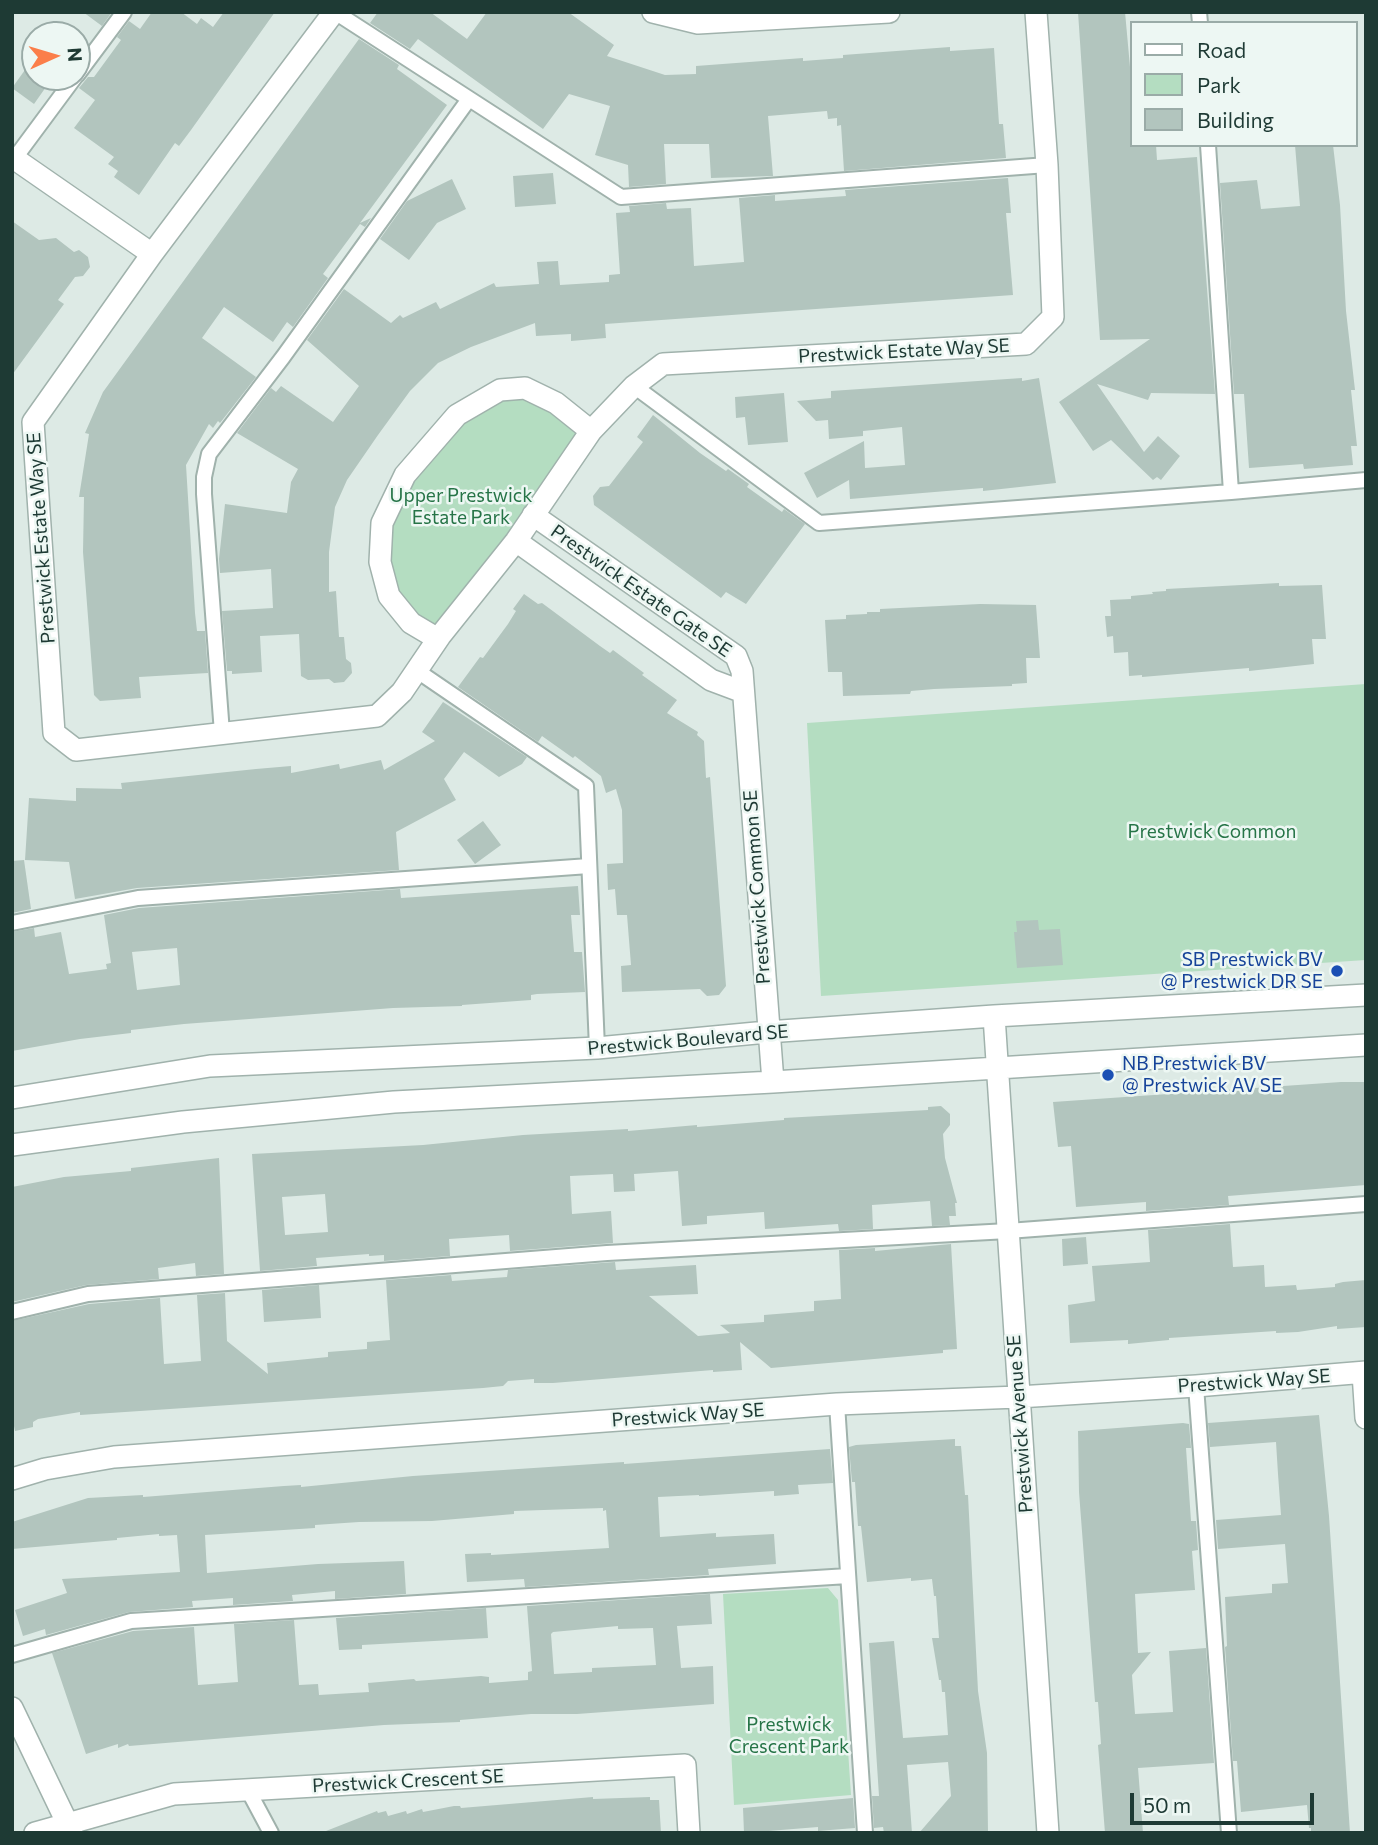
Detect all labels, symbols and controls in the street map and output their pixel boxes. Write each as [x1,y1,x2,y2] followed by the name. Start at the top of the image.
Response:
[21,21,91,91] north arrow
[1130,21,1357,147] legend
[1197,37,1246,62] text: Road
[63,47,87,63] text: N
[1197,72,1241,97] text: Park
[1197,107,1274,132] text: Building
[798,334,1010,368] street label: Prestwick Estate Way SE
[22,432,60,644] street label: Prestwick Estate Way SE
[390,485,532,529] park label: Upper Prestwick Estate Park
[546,520,736,662] street label: Prestwick Estate Gate SE
[739,789,775,985] street label: Prestwick Common SE
[1128,821,1296,843] park label: Prestwick Common
[1161,949,1323,993] place label: SB Prestwick BV @ Prestwick DR SE
[1329,963,1345,979] marker: SB Prestwick BV @ Prestwick DR SE
[587,1020,789,1060] street label: Prestwick Boulevard SE
[1122,1053,1282,1097] place label: NB Prestwick BV @ Prestwick AV SE
[1100,1067,1116,1083] marker: NB Prestwick BV @ Prestwick AV SE
[1002,1334,1038,1514] street label: Prestwick Avenue SE
[1177,1364,1331,1398] street label: Prestwick Way SE
[611,1398,765,1432] street label: Prestwick Way SE
[729,1714,849,1758] park label: Prestwick Crescent Park
[311,1765,505,1797] street label: Prestwick Crescent SE
[1133,1778,1317,1822] scale bar
[1143,1792,1191,1817] text: 50 m

